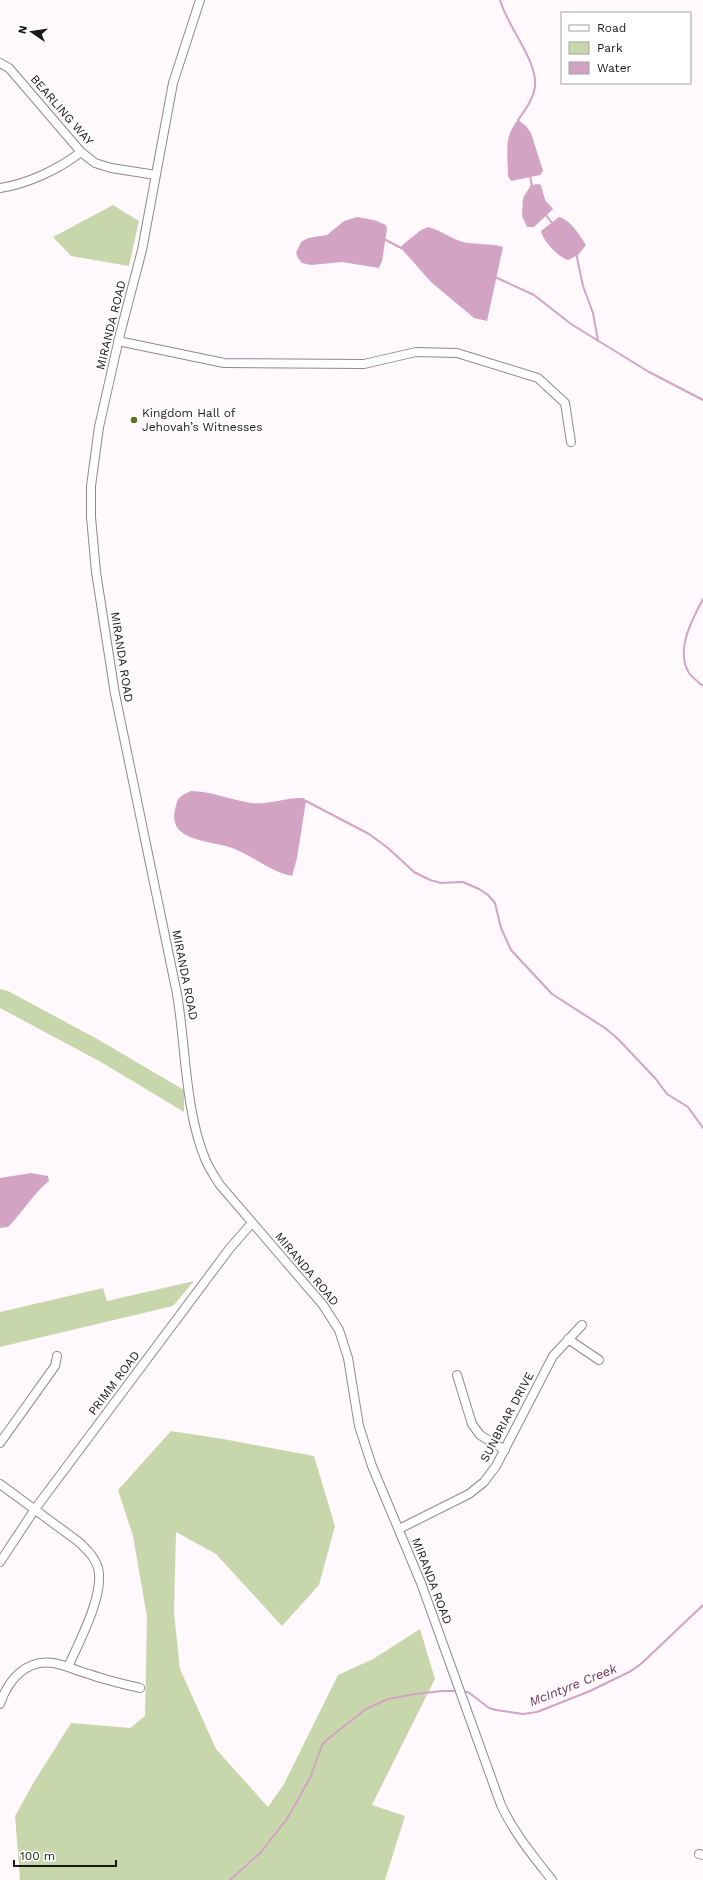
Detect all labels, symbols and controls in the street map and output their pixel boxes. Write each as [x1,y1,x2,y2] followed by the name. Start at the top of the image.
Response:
[12,12,52,52] north arrow
[561,12,691,84] legend
[597,21,626,35] text: Road
[15,24,30,35] text: N
[597,41,623,55] text: Park
[597,61,632,75] text: Water
[28,72,96,148] street label: BEARLING WAY
[93,279,129,371] street label: MIRANDA ROAD
[142,406,263,434] place label: Kingdom Hall of Jehovah’s Witnesses
[129,415,139,425] marker: Kingdom Hall of Jehovah’s Witnesses
[108,611,136,703] street label: MIRANDA ROAD
[169,929,201,1021] street label: MIRANDA ROAD
[272,1229,342,1309] street label: MIRANDA ROAD
[85,1348,143,1418] street label: PRIMM ROAD
[477,1369,537,1464] street label: SUNBRIAR DRIVE
[409,1536,455,1626] street label: MIRANDA ROAD
[527,1660,620,1709] water label: McIntyre Creek
[14,1842,116,1868] scale bar
[20,1849,55,1863] text: 100 m

